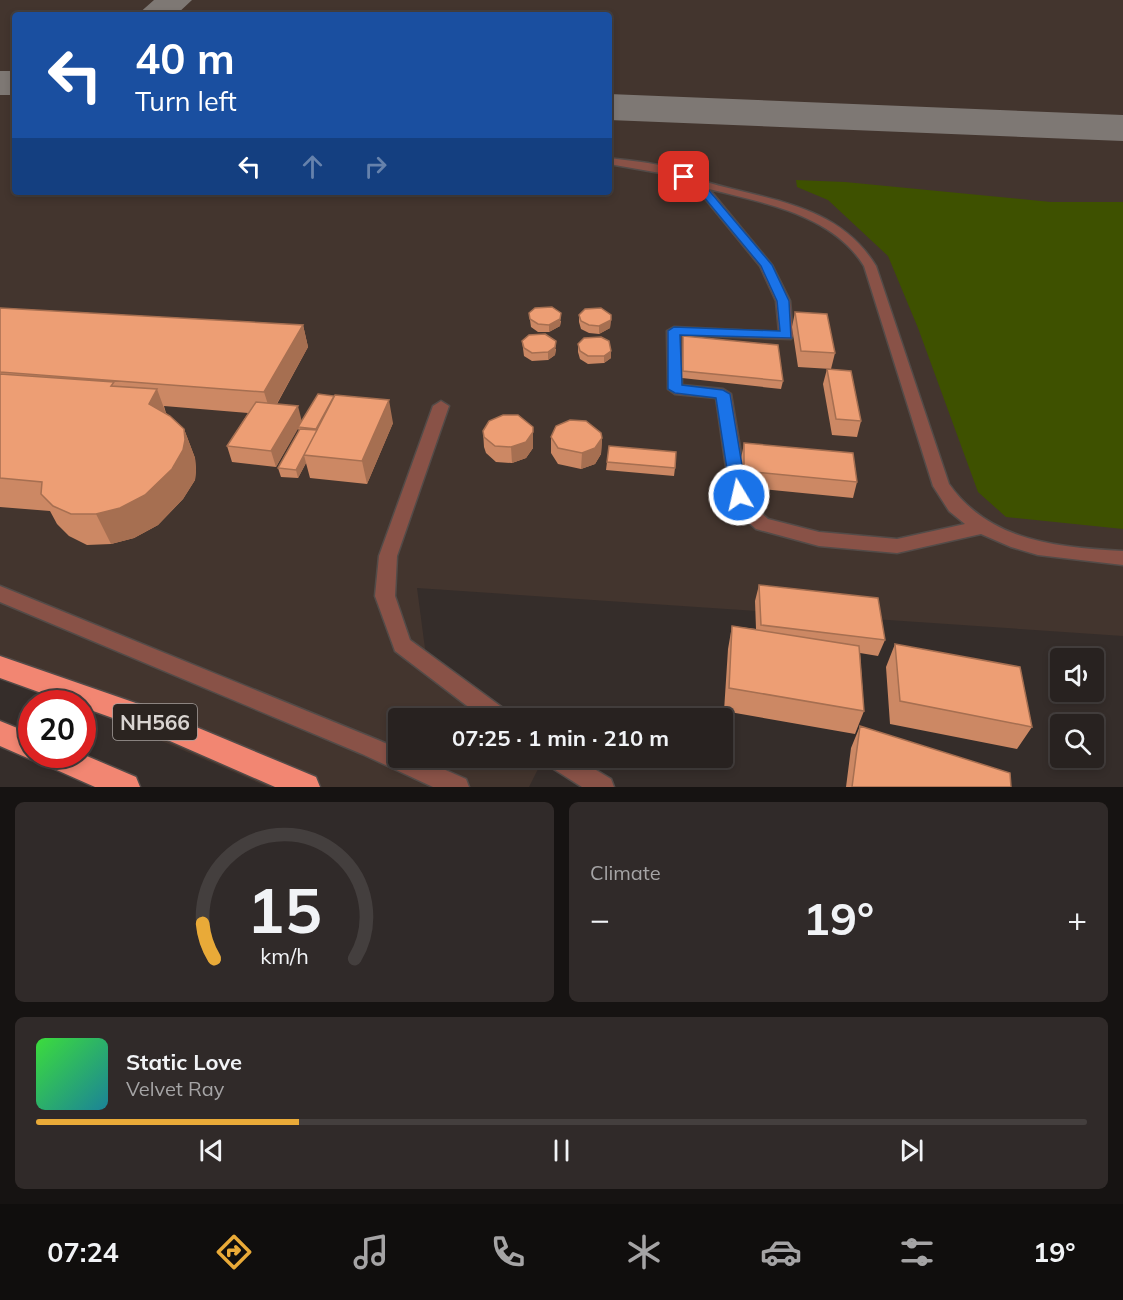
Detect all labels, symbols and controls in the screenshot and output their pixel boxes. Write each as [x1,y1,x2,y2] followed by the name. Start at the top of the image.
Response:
[135,32,235,85] text: 40 m
[36,36,114,114] icon: left
[135,84,237,118] text: Turn left
[233,150,266,183] icon: left
[296,150,329,183] icon: ahead
[359,150,392,183] icon: right
[658,151,709,202] pin
[667,160,700,193] icon: arrive
[707,463,771,527] position arrow
[1050,648,1104,768] map controls
[1050,648,1104,702] button: sound
[18,690,96,768] speed limit sign: 20
[113,704,197,740] road number: NH566
[1050,714,1104,768] button: search
[452,724,669,752] text: 07:25 · 1 min · 210 m
[590,860,661,885] text: Climate
[247,870,322,949] text: 15
[803,890,874,946] text: 19°
[590,898,610,939] text: −
[1067,898,1087,939] text: +
[260,942,309,969] text: km/h
[126,1048,242,1076] text: Static Love
[126,1076,224,1101] text: Velvet Ray
[195,1134,228,1167] icon: previous
[545,1134,578,1167] icon: pause
[895,1134,928,1167] icon: next
[213,1231,255,1273] icon: directions
[350,1231,392,1273] icon: music
[487,1231,529,1273] icon: phone
[623,1231,665,1273] icon: climate
[760,1231,802,1273] icon: car
[896,1231,938,1273] icon: filters
[47,1235,119,1269] text: 07:24
[1033,1235,1076,1269] text: 19°

